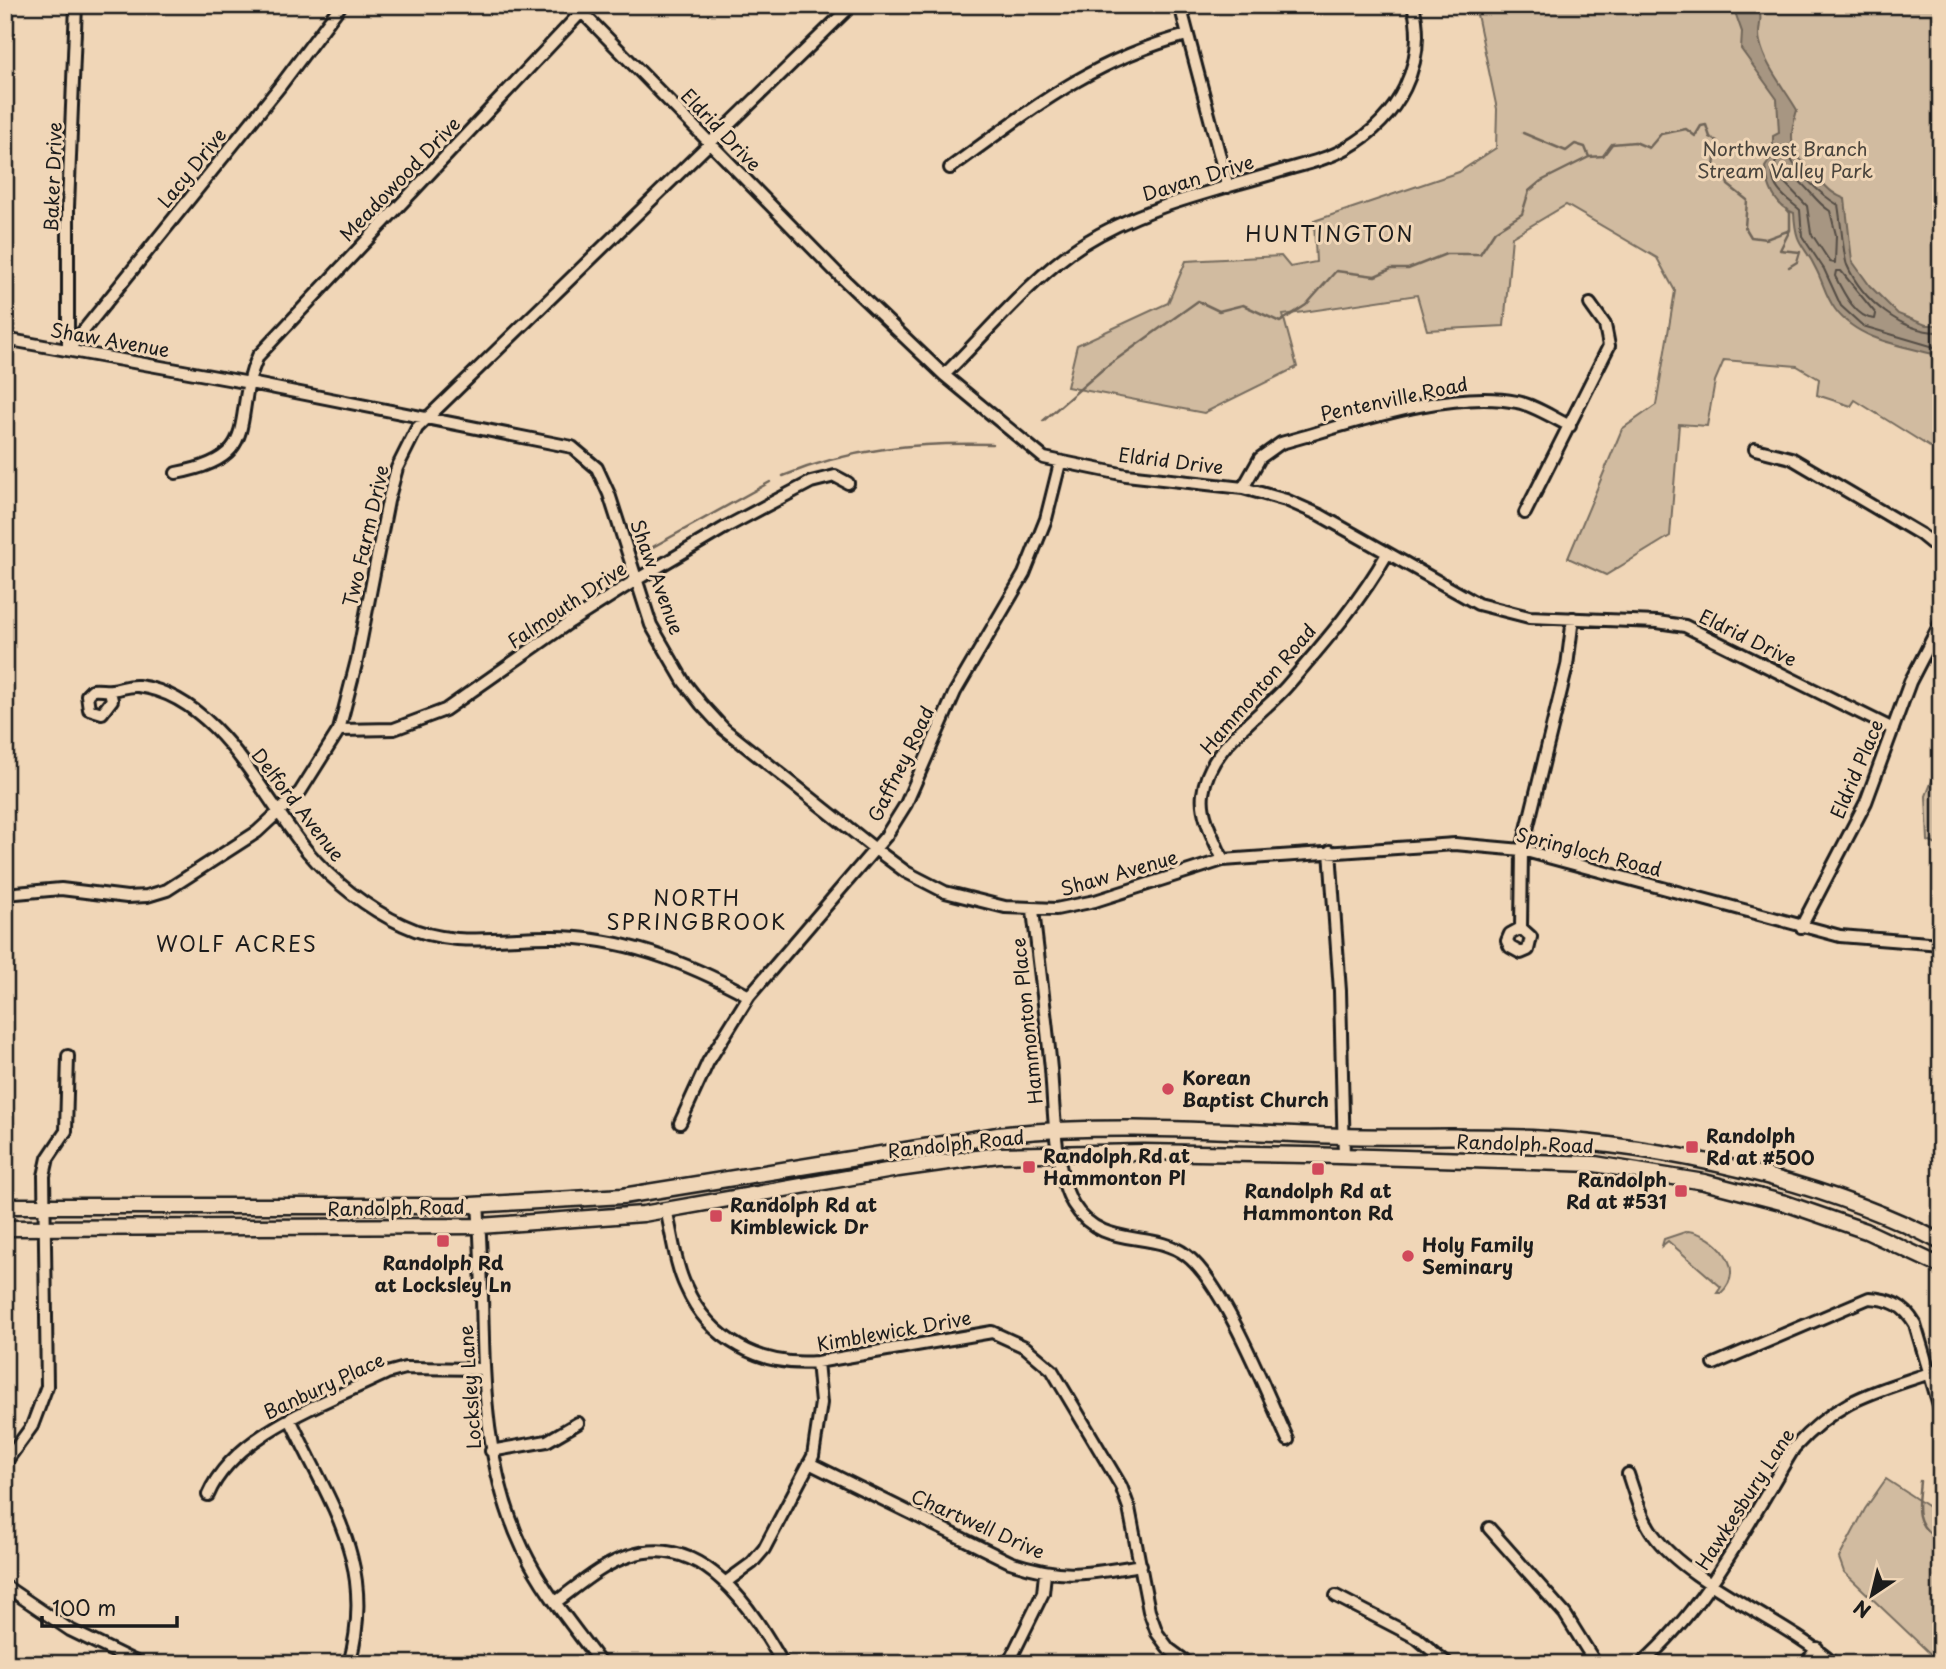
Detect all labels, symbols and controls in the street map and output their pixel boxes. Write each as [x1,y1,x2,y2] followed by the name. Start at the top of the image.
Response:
[675,82,768,177] street label: Eldrid Drive
[332,110,466,247] street label: Meadowood Drive
[36,121,68,233] street label: Baker Drive
[150,121,232,213] street label: Lacy Drive
[1697,134,1873,184] park label: Northwest Branch Stream Valley Park
[1139,147,1257,207] street label: Davan Drive
[1245,217,1415,249] district label: HUNTINGTON
[48,315,172,363] street label: Shaw Avenue
[1317,369,1470,427] street label: Pentenville Road
[1117,440,1225,480] street label: Eldrid Drive
[335,462,395,610] street label: Two Farm Drive
[624,515,692,638] street label: Shaw Avenue
[501,554,632,655] street label: Falmouth Drive
[1695,601,1802,673] street label: Eldrid Drive
[1193,617,1322,760] street label: Hammonton Road
[860,701,940,826] street label: Gaffney Road
[1823,715,1890,823] street label: Eldrid Place
[246,742,352,867] street label: Delford Avenue
[1513,819,1665,883] street label: Springloch Road
[1057,842,1181,902] street label: Shaw Avenue
[607,881,787,937] district label: NORTH SPRINGBROOK
[156,927,318,959] district label: WOLF ACRES
[1003,936,1049,1106] street label: Hammonton Place
[1182,1063,1329,1113] place label: Korean Baptist Church
[1160,1081,1176,1097] marker: Korean Baptist Church
[1706,1121,1815,1171] place label: Randolph Rd at #500
[886,1122,1026,1164] street label: Randolph Road
[1456,1127,1594,1159] street label: Randolph Road
[1684,1139,1700,1155] marker: Randolph Rd at #500
[1043,1141,1190,1191] place label: Randolph Rd at Hammonton Pl
[1021,1159,1037,1175] marker: Randolph Rd at Hammonton Pl
[1310,1161,1326,1177] marker: Randolph Rd at Hammonton Rd
[1566,1165,1667,1215] place label: Randolph Rd at #531
[1243,1176,1394,1226] place label: Randolph Rd at Hammonton Rd
[1673,1183,1689,1199] marker: Randolph Rd at #531
[730,1190,877,1240] place label: Randolph Rd at Kimblewick Dr
[327,1192,465,1222] street label: Randolph Road
[708,1208,724,1224] marker: Randolph Rd at Kimblewick Dr
[1422,1230,1534,1280] place label: Holy Family Seminary
[435,1233,451,1249] marker: Randolph Rd at Locksley Ln
[374,1248,512,1298] place label: Randolph Rd at Locksley Ln
[1400,1248,1416,1264] marker: Holy Family Seminary
[814,1303,973,1357] street label: Kimblewick Drive
[451,1324,487,1450] street label: Locksley Lane
[258,1345,389,1425] street label: Banbury Place
[1688,1422,1801,1575] street label: Hawkesbury Lane
[907,1481,1050,1565] street label: Chartwell Drive
[1838,1560,1908,1630] north arrow
[42,1585,177,1629] scale bar
[52,1591,116,1623] text: 100 m
[1847,1594,1876,1626] text: N

